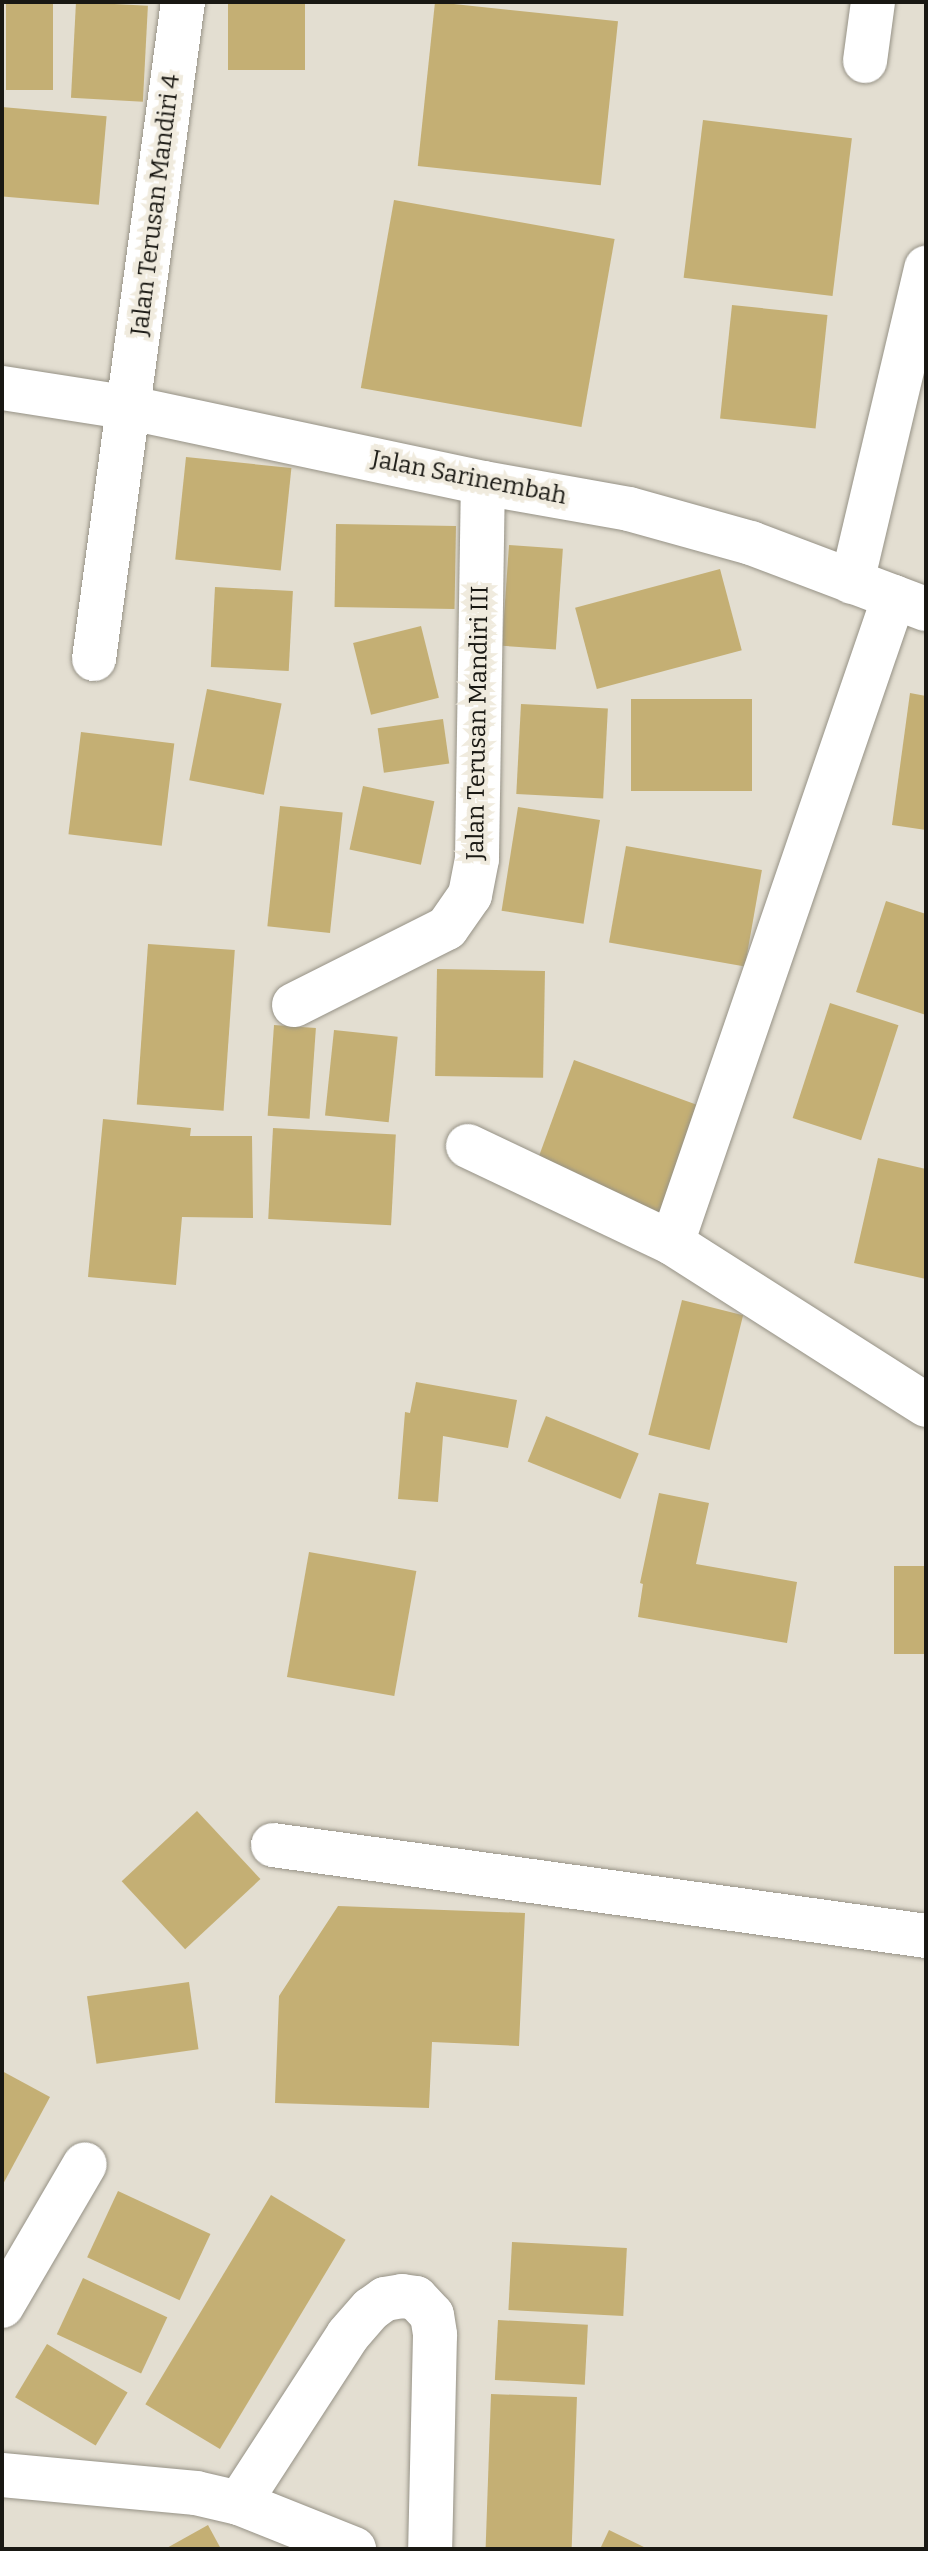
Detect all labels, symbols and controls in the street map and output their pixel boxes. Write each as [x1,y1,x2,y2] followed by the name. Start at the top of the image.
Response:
[126,73,186,337] street label: Jalan Terusan Mandiri 4
[369,445,569,511] street label: Jalan Sarinembah
[461,586,495,860] street label: Jalan Terusan Mandiri III

